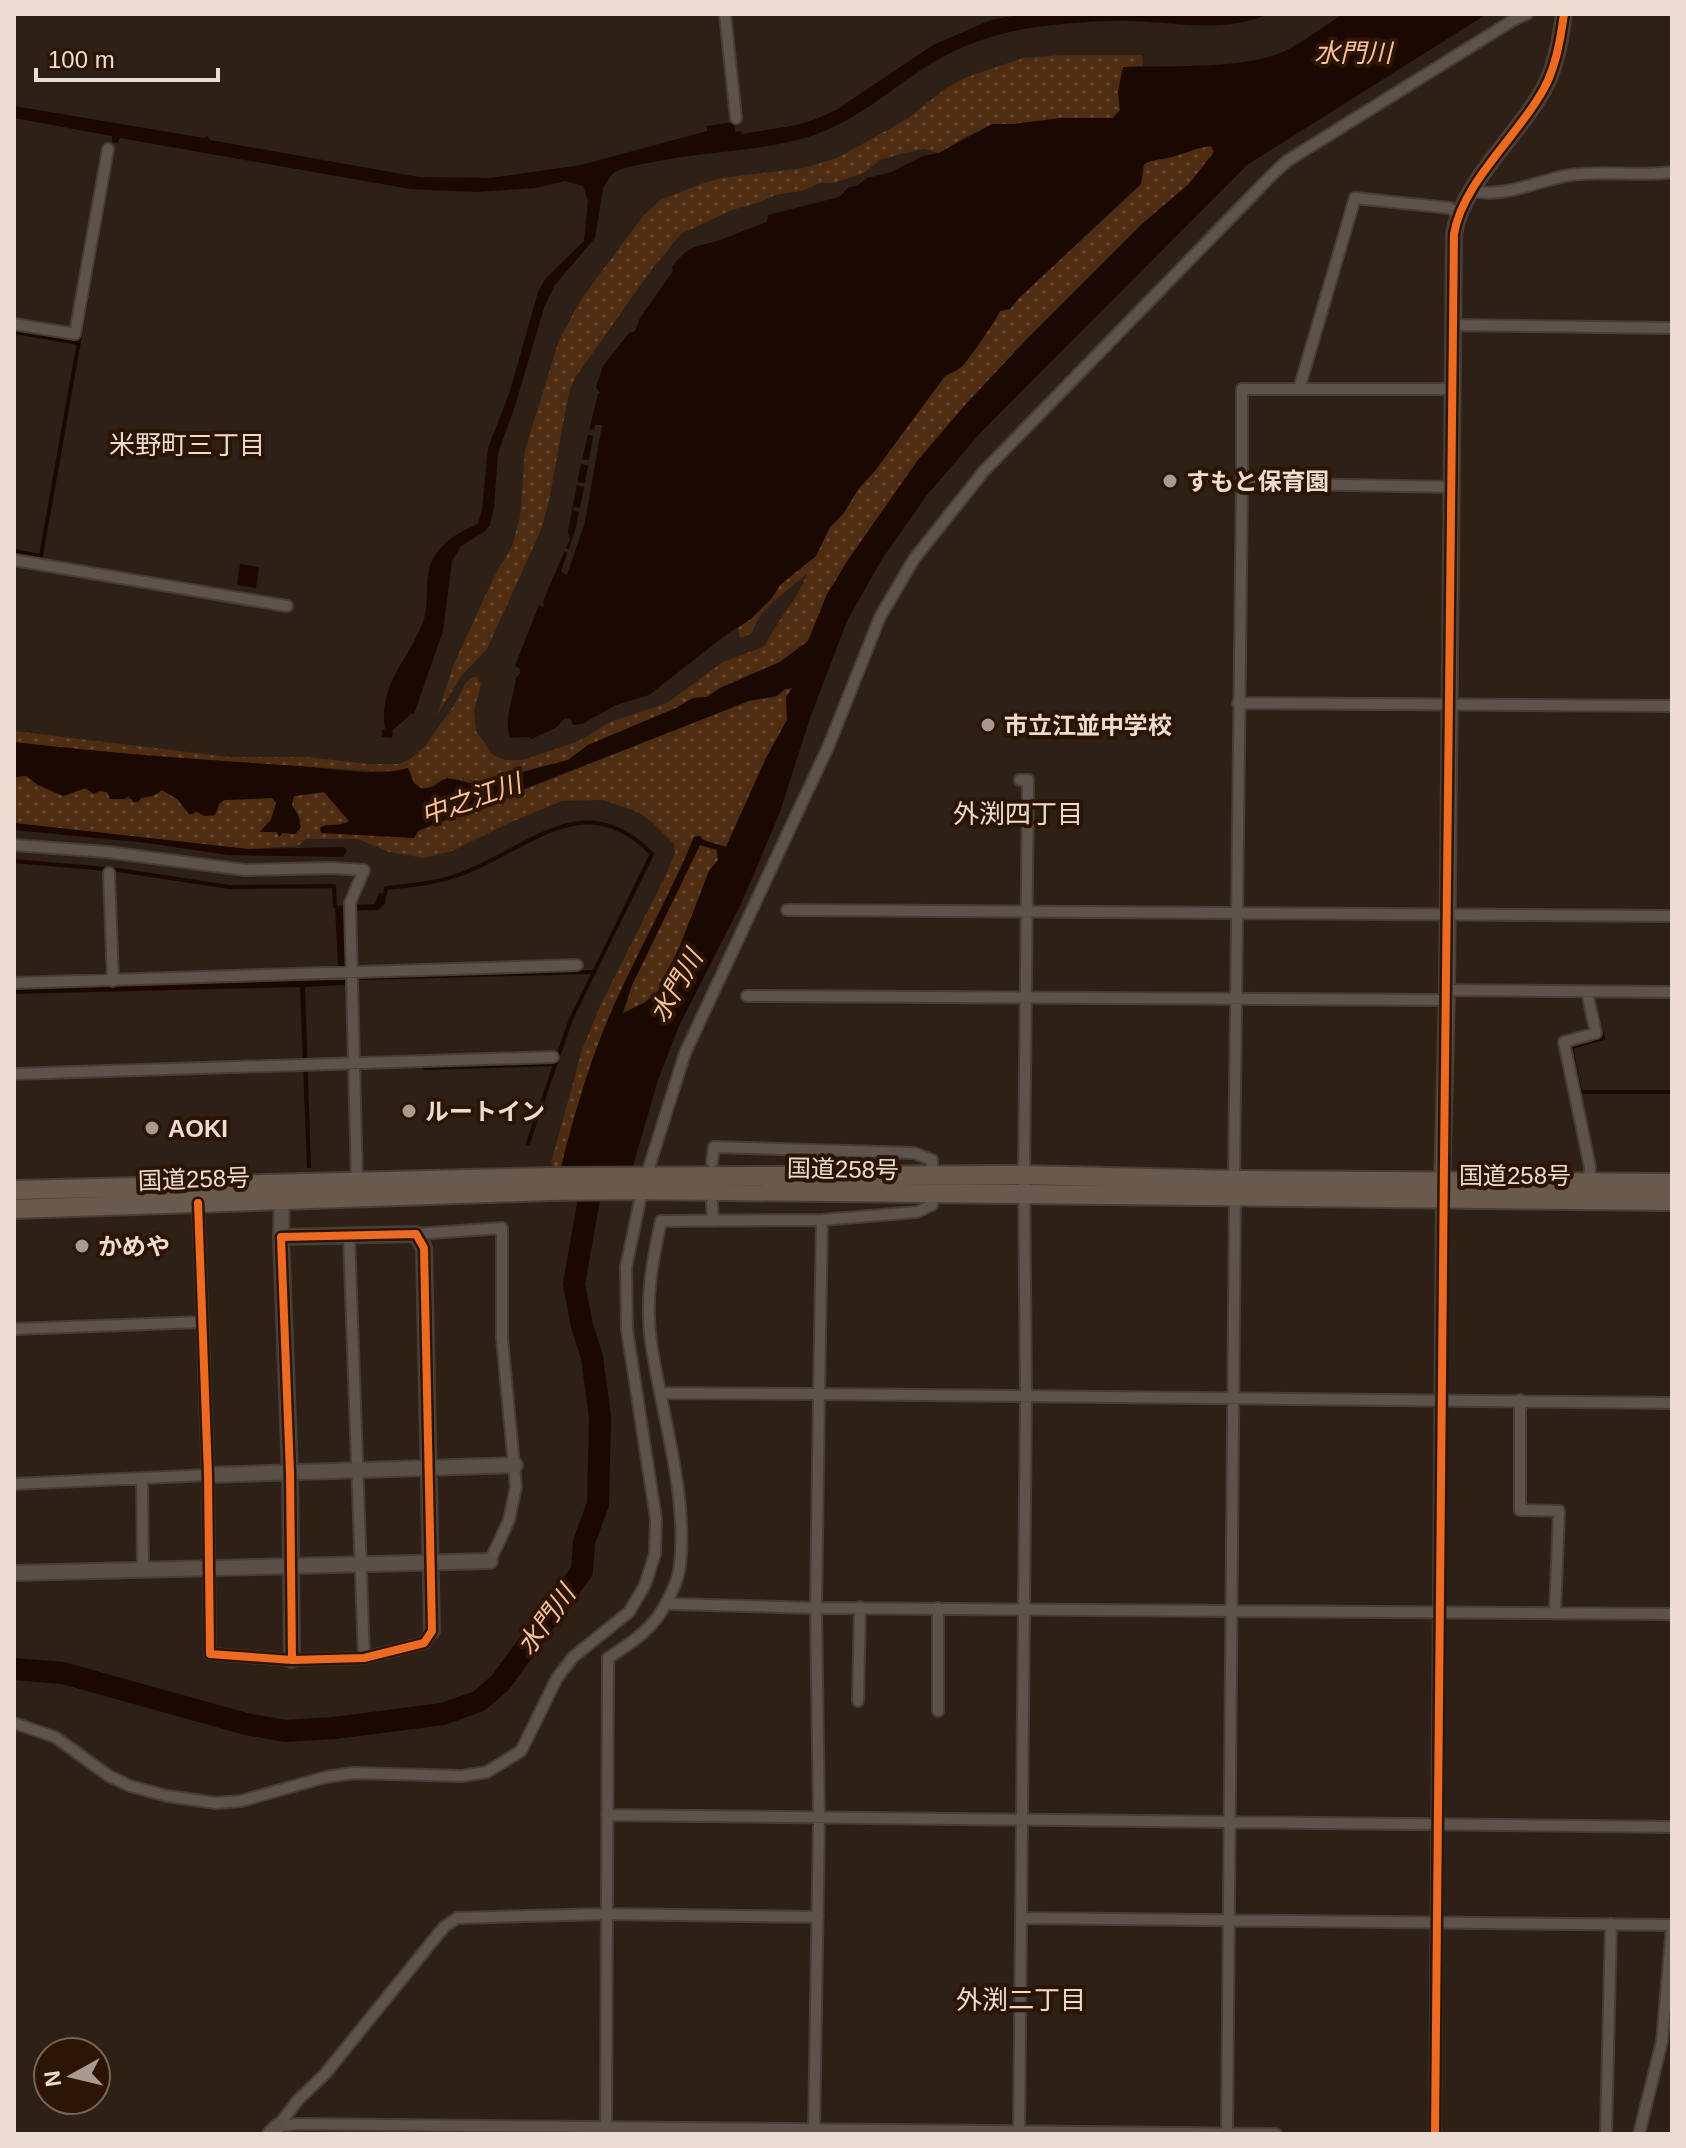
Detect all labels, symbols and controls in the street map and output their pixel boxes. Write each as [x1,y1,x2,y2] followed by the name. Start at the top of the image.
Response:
[36,32,218,82] scale bar
[1314,38,1395,68] water label: 水門川
[48,46,115,73] text: 100 m
[109,430,265,460] district label: 米野町三丁目
[1186,468,1330,495] place label: すもと保育園
[1161,472,1179,490] marker: すもと保育園
[1004,712,1172,739] place label: 市立江並中学校
[979,716,997,734] marker: 市立江並中学校
[417,767,528,830] water label: 中之江川
[953,799,1083,829] district label: 外渕四丁目
[644,942,710,1027] water label: 水門川
[425,1098,545,1125] place label: ルートイン
[400,1102,418,1120] marker: ルートイン
[168,1115,228,1142] place label: AOKI
[143,1119,161,1137] marker: AOKI
[787,1155,899,1183] street label: 国道258号
[1459,1162,1571,1189] street label: 国道258号
[138,1164,250,1194] street label: 国道258号
[98,1233,170,1260] place label: かめや
[73,1237,91,1255] marker: かめや
[511,1577,583,1660] water label: 水門川
[956,1985,1086,2015] district label: 外渕二丁目
[32,2036,112,2116] north arrow
[39,2069,66,2088] text: N

